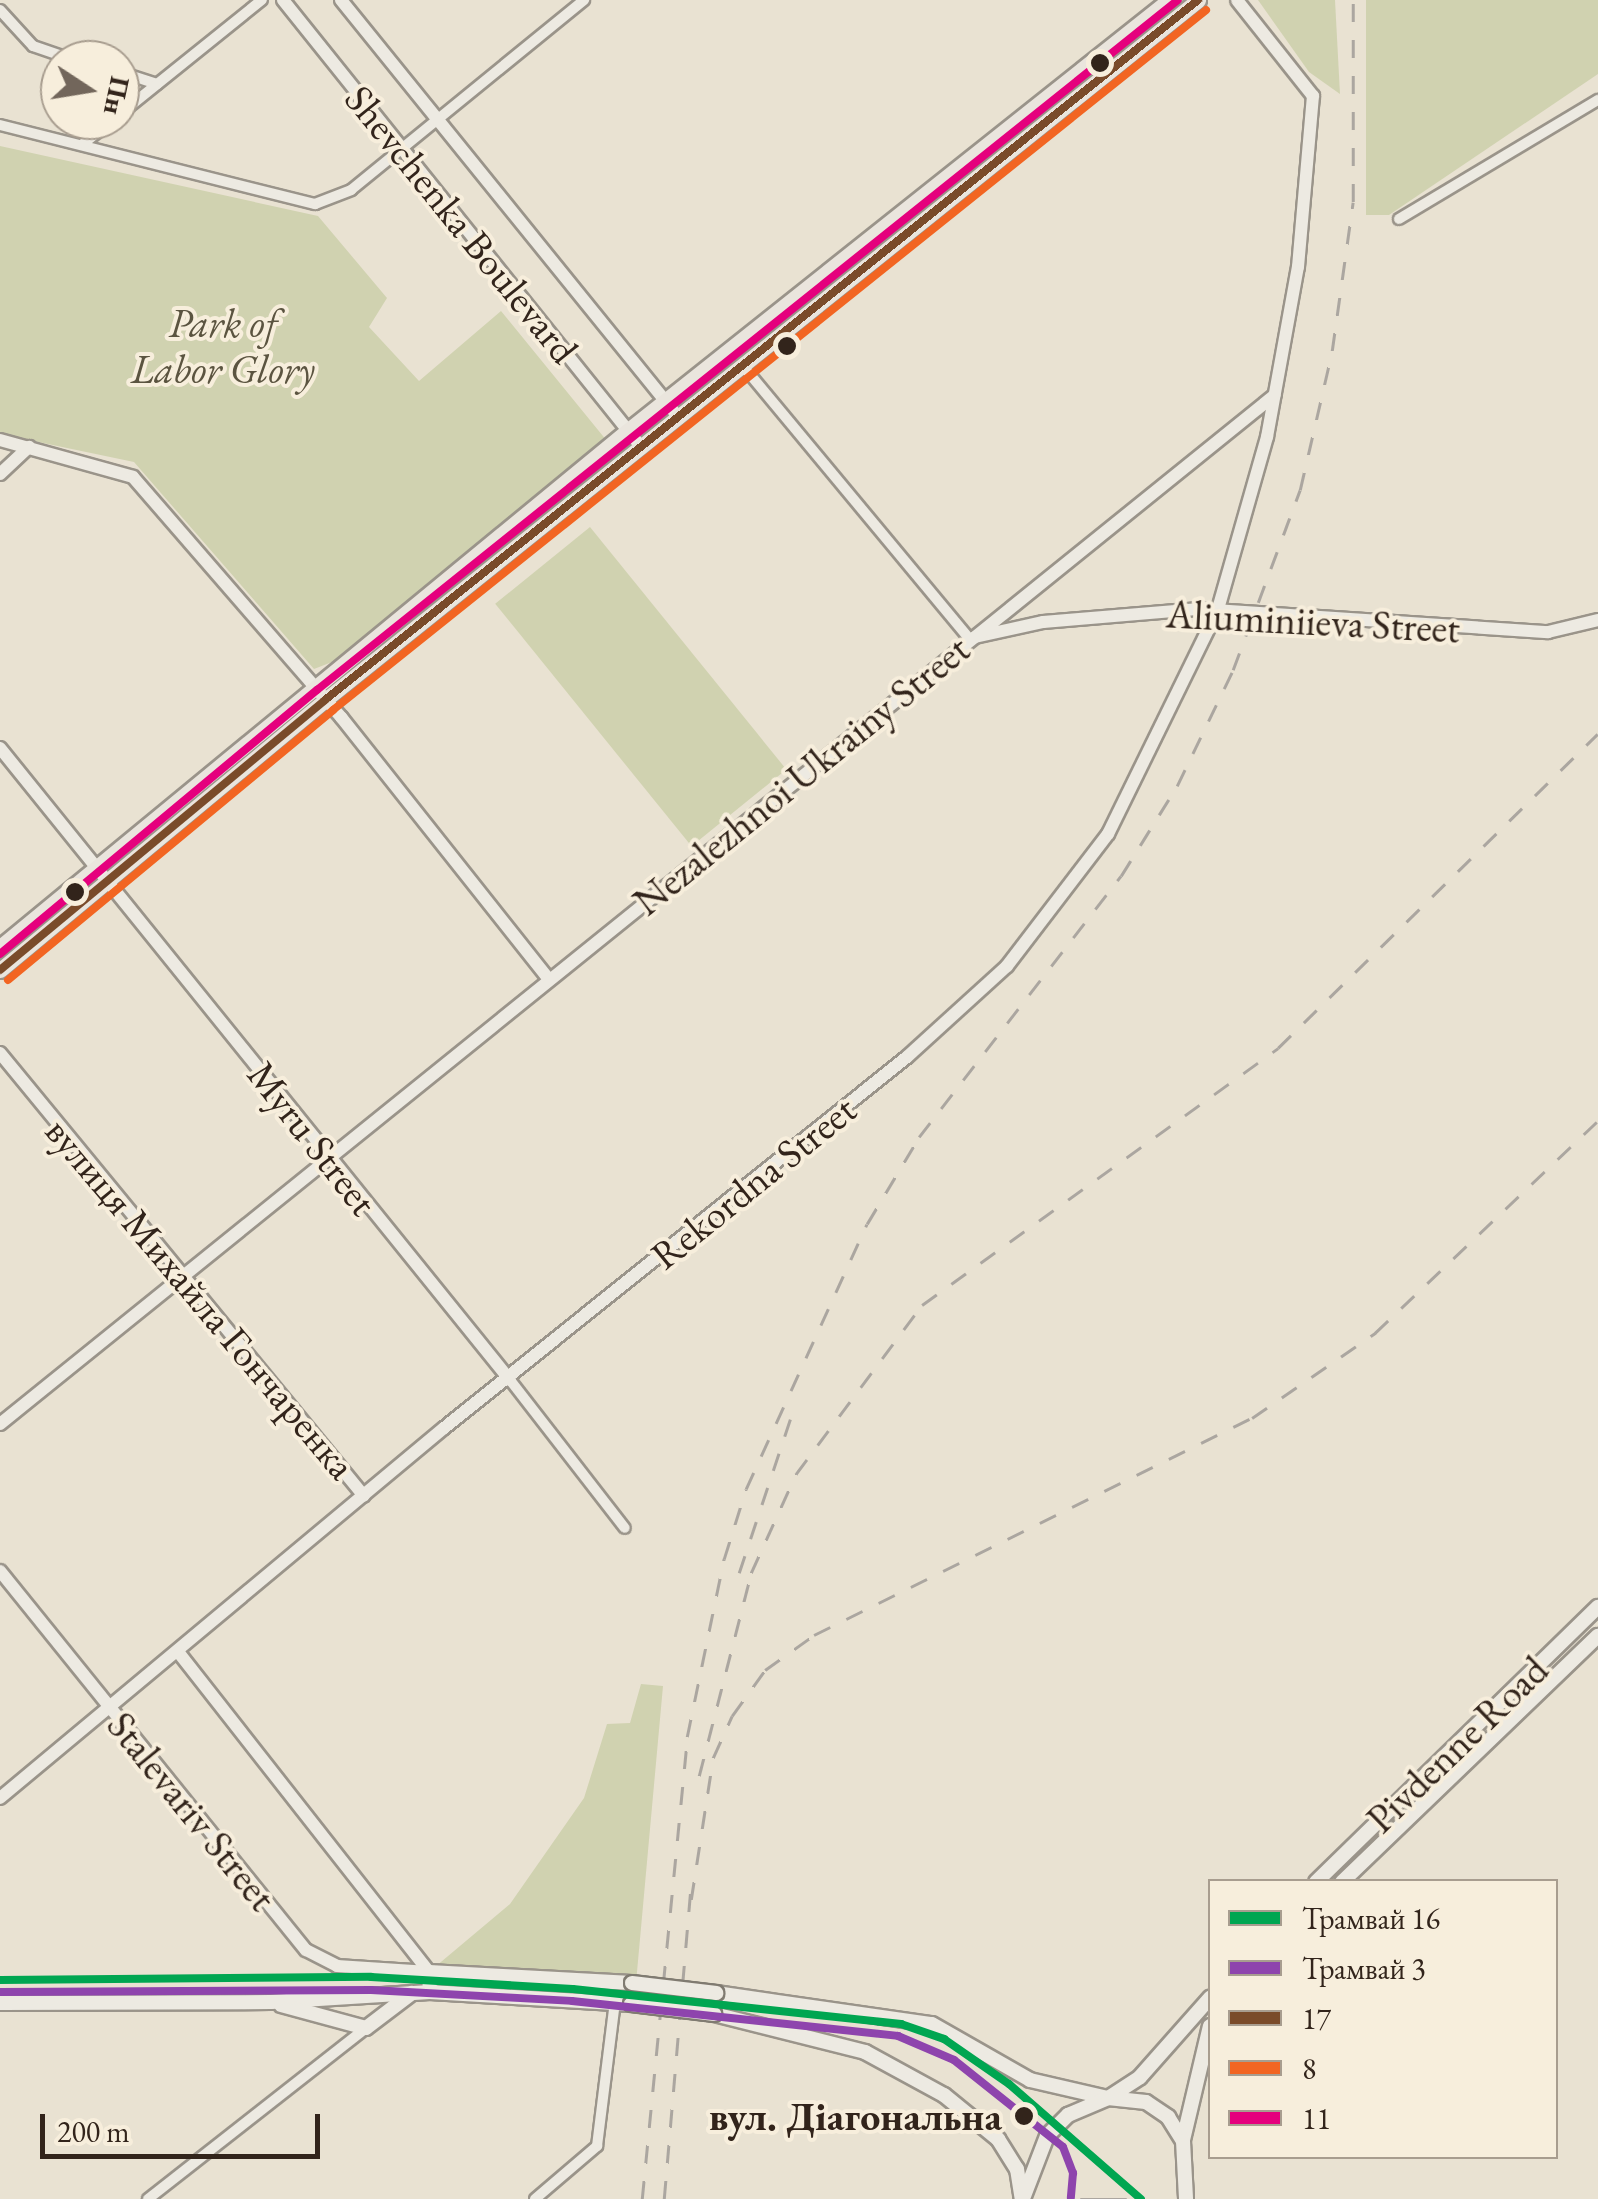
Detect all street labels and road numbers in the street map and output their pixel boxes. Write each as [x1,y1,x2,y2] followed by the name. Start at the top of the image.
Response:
[335,75,589,373] street label: Shevchenka Boulevard
[1165,589,1461,653] street label: Aliuminiieva Street
[623,625,979,925] street label: Nezalezhnoi Ukrainy Street
[238,1051,388,1225] street label: Myru Street
[641,1085,865,1279] street label: Rekordna Street
[36,1108,366,1488] street label: вулиця Михайла Гончаренка
[1356,1646,1558,1842] street label: Pivdenne Road
[97,1702,287,1920] street label: Stalevariv Street

